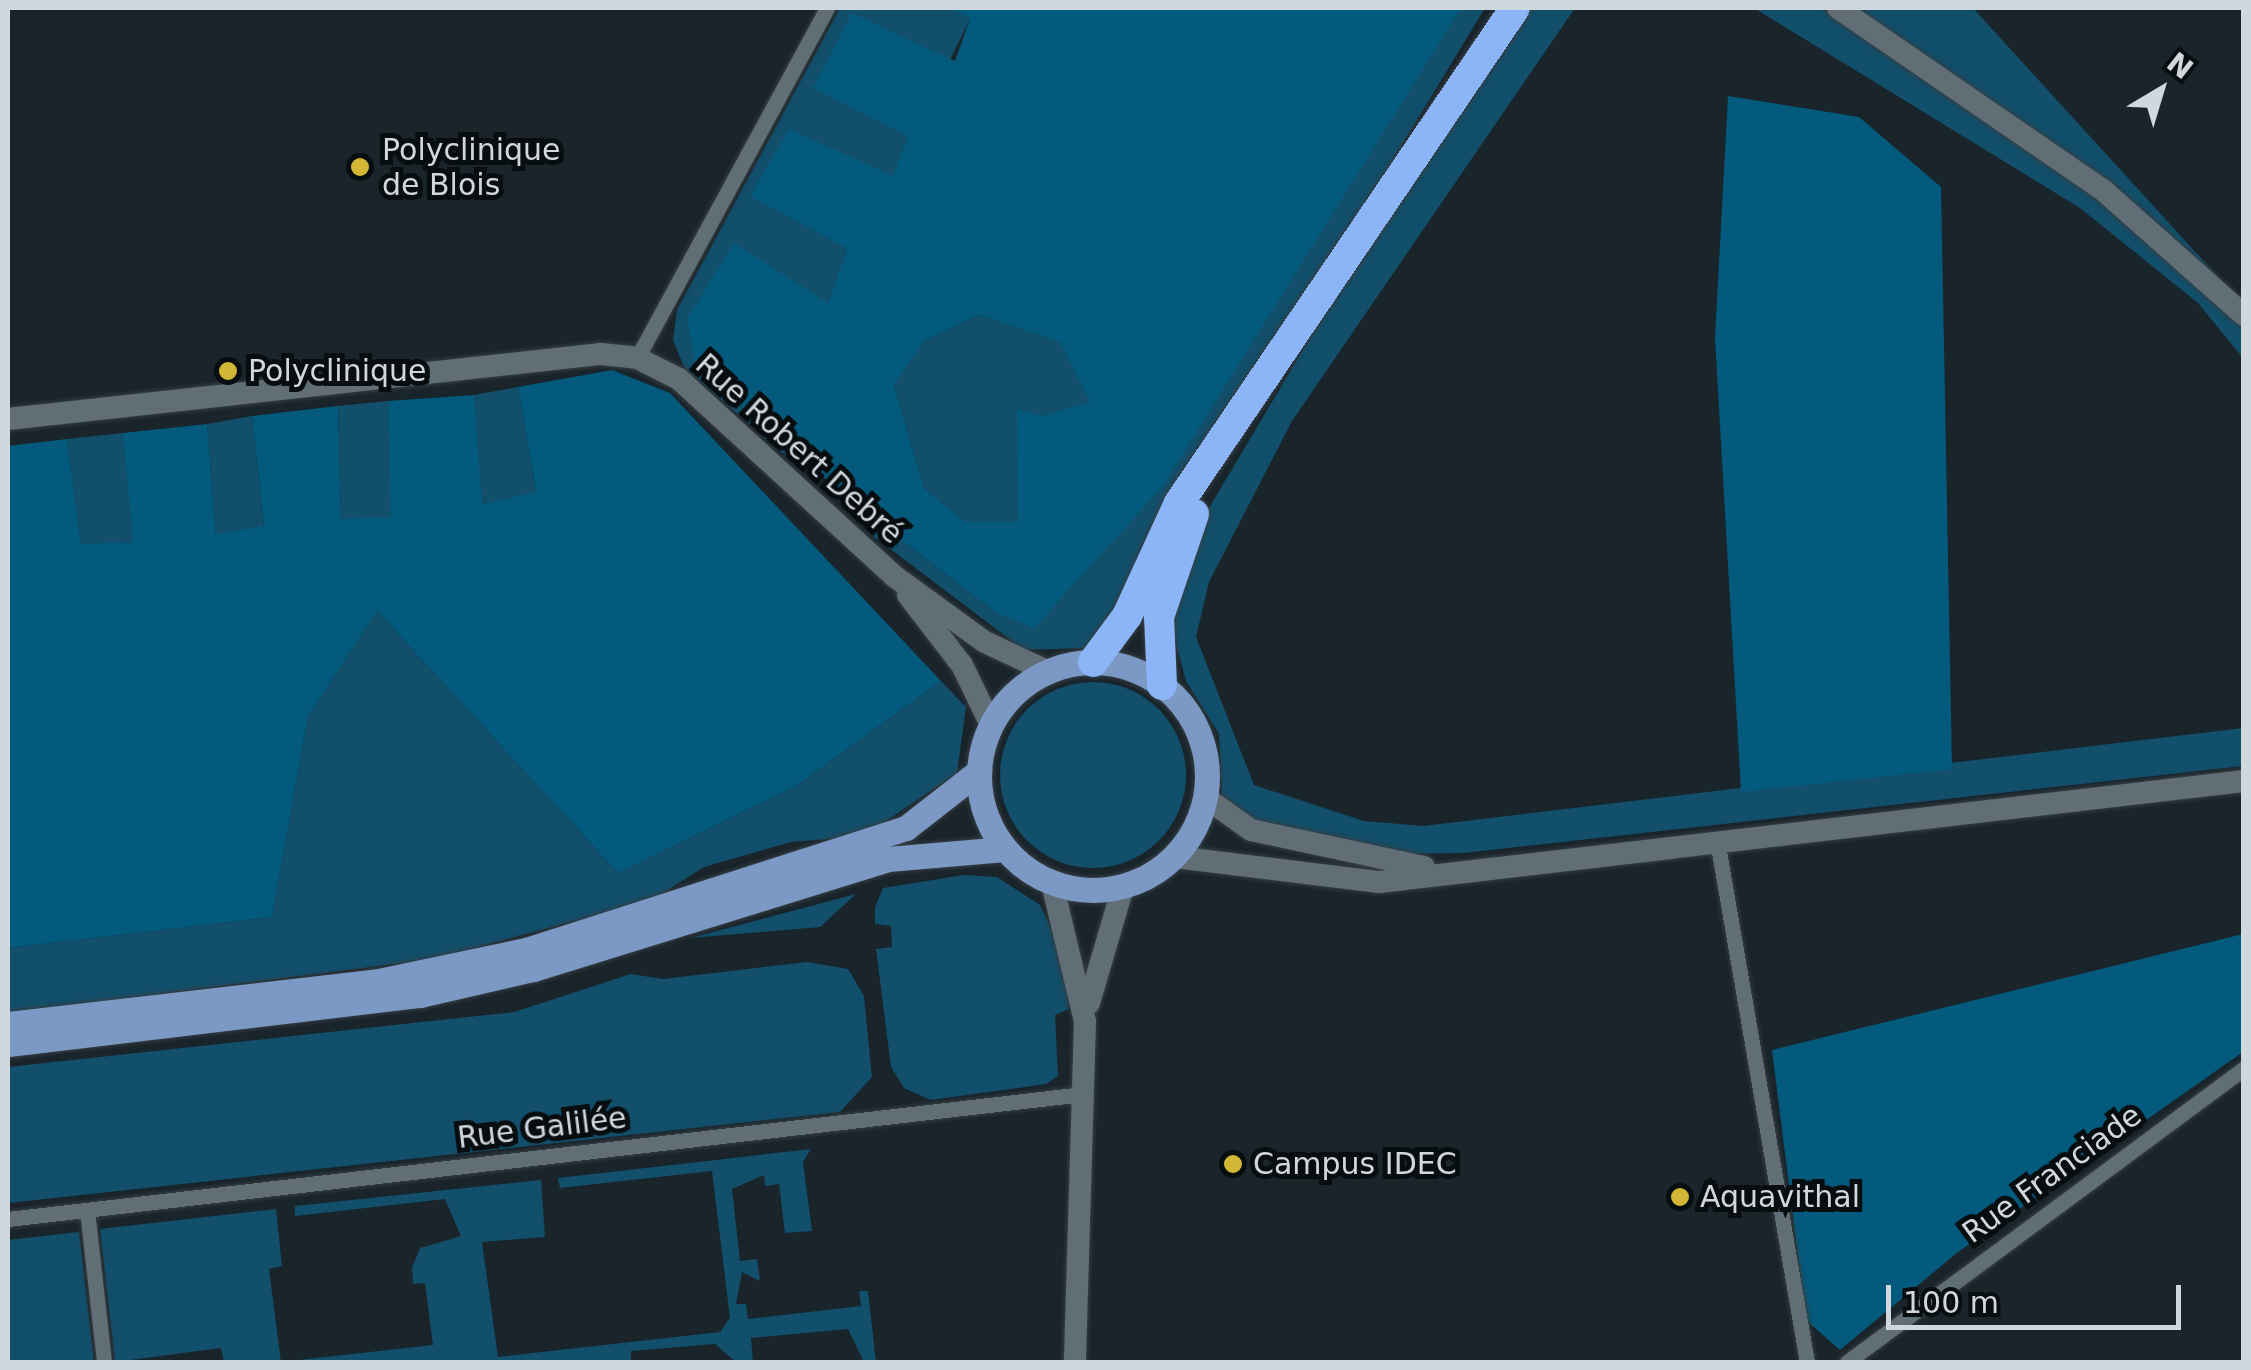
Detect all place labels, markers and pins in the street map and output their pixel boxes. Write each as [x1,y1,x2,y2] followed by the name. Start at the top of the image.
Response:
[382,132,560,202] place label: Polyclinique de Blois
[347,154,373,180] marker: Polyclinique de Blois
[248,353,426,389] place label: Polyclinique
[217,360,239,382] marker: Polyclinique
[1253,1146,1457,1182] place label: Campus IDEC
[1222,1153,1244,1175] marker: Campus IDEC
[1700,1179,1860,1215] place label: Aquavithal
[1669,1186,1691,1208] marker: Aquavithal

